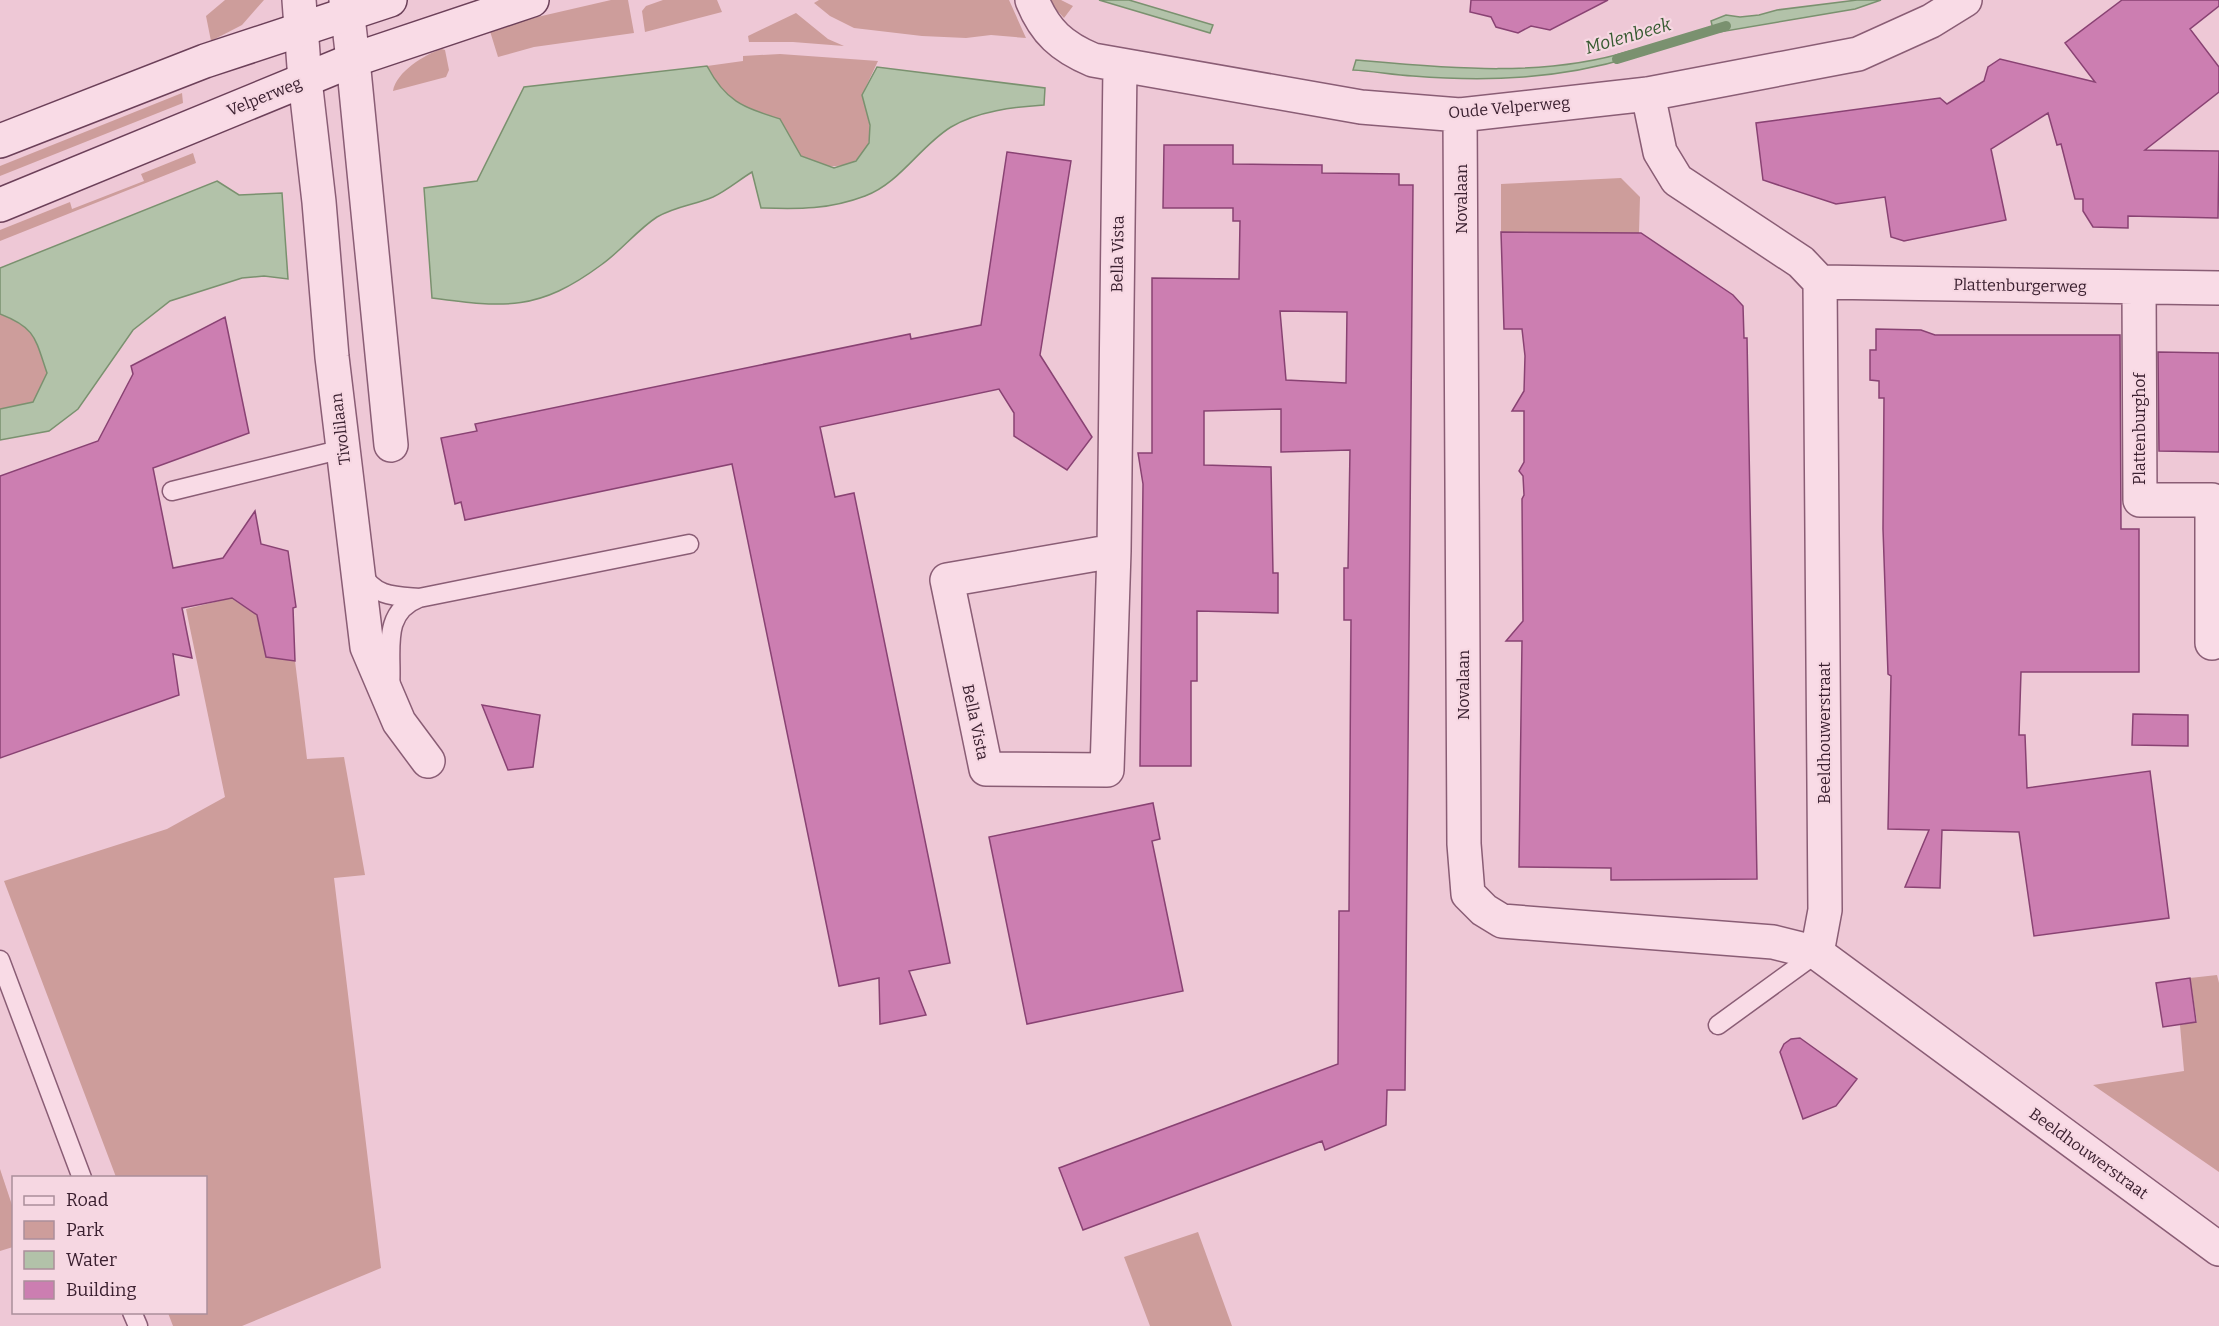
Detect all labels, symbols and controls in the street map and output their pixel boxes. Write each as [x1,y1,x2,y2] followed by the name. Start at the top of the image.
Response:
[1582,13,1674,59] water label: Molenbeek
[224,73,304,120] street label: Velperweg
[1447,93,1571,122] street label: Oude Velperweg
[1452,164,1471,234] street label: Novalaan
[1107,215,1128,293] street label: Bella Vista
[1953,275,2087,296] street label: Plattenburgerweg
[2130,372,2149,485] street label: Plattenburghof
[327,392,354,466] street label: Tivolilaan
[1454,650,1473,720] street label: Novalaan
[1815,662,1834,804] street label: Beeldhouwerstraat
[958,682,993,762] street label: Bella Vista
[2026,1104,2152,1203] street label: Beeldhouwerstraat
[12,1176,207,1314] legend
[66,1189,109,1211] text: Road
[66,1219,105,1241] text: Park
[66,1249,117,1271] text: Water
[66,1279,137,1301] text: Building

